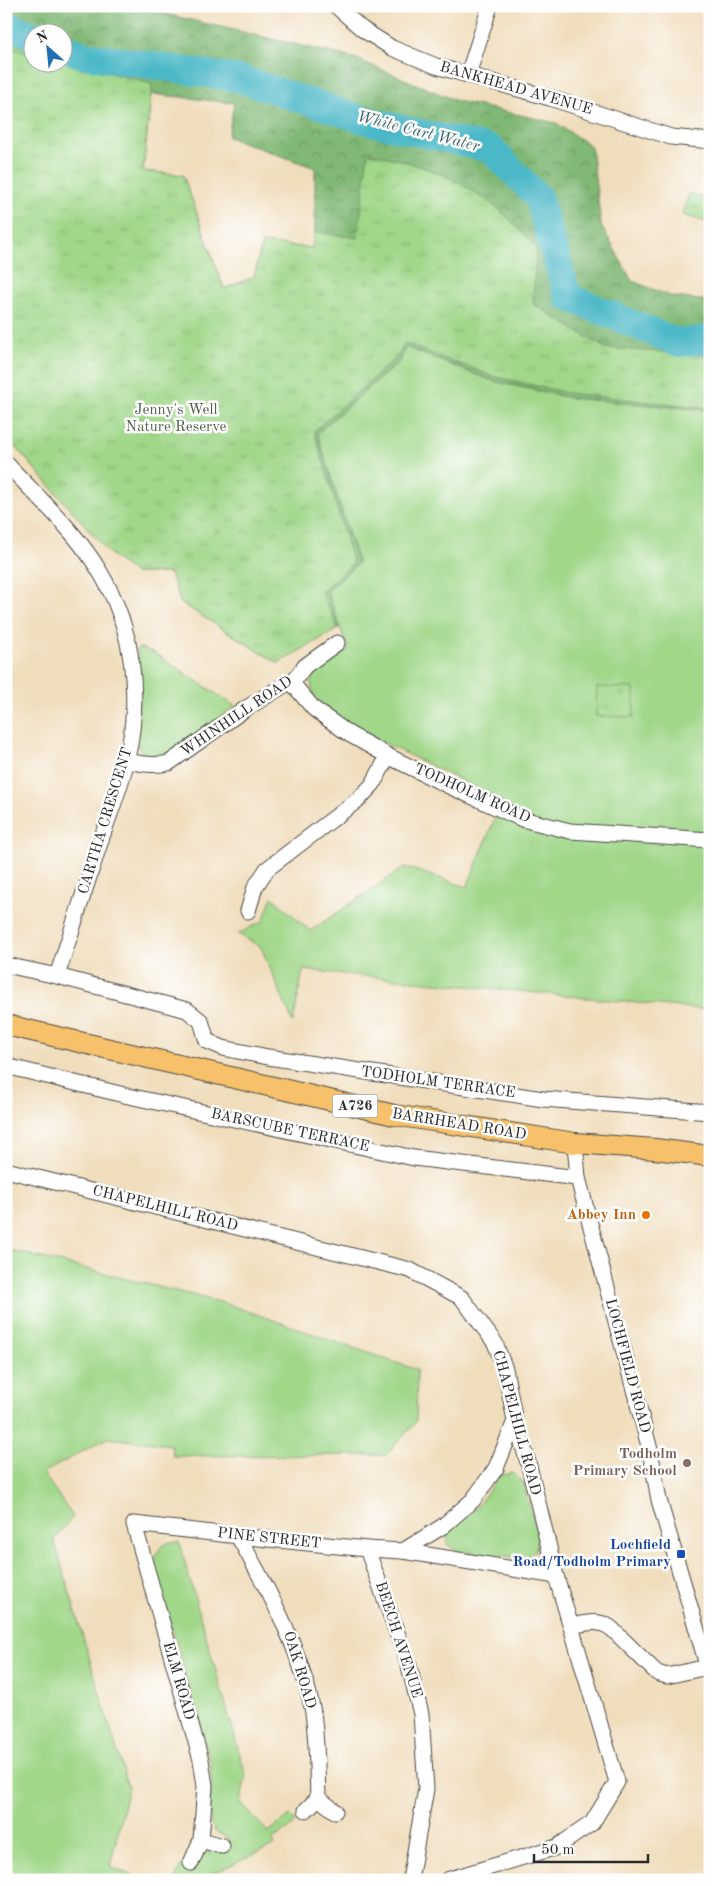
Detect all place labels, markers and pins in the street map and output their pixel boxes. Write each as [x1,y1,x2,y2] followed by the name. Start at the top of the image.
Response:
[566,1208,636,1223] place label: Abbey Inn
[640,1209,652,1221] marker: Abbey Inn
[573,1447,677,1479] place label: Todholm Primary School
[681,1457,693,1469] marker: Todholm Primary School
[512,1538,671,1570] place label: Lochfield Road/Todholm Primary
[675,1548,687,1560] marker: Lochfield Road/Todholm Primary

